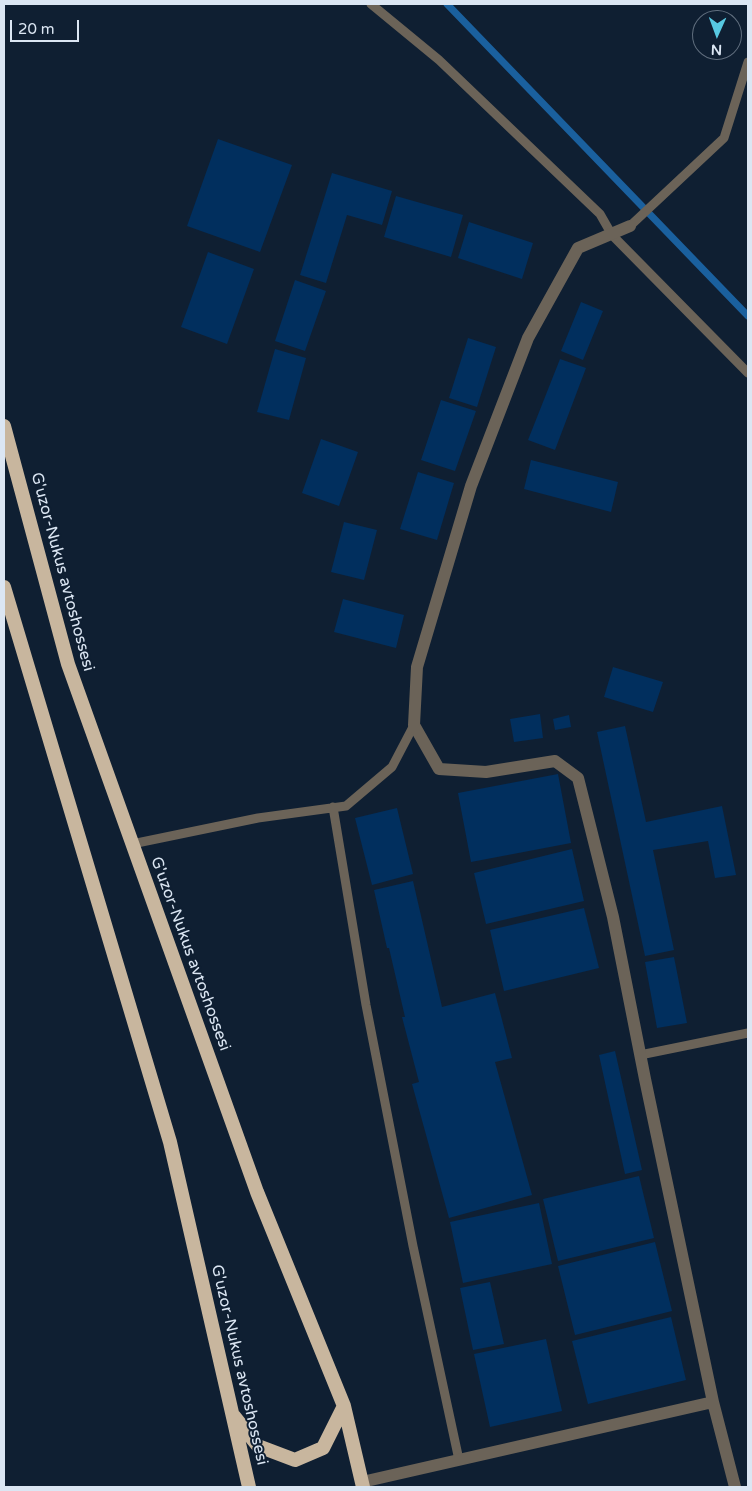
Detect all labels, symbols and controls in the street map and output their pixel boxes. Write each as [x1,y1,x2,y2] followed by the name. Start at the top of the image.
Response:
[12,10,81,42] scale bar
[692,10,742,60] north arrow
[18,20,55,38] text: 20 m
[711,41,722,58] text: N
[26,470,98,674] street label: G'uzor-Nukus avtoshossesi
[146,854,234,1054] street label: G'uzor-Nukus avtoshossesi
[207,1263,271,1467] street label: G'uzor-Nukus avtoshossesi

